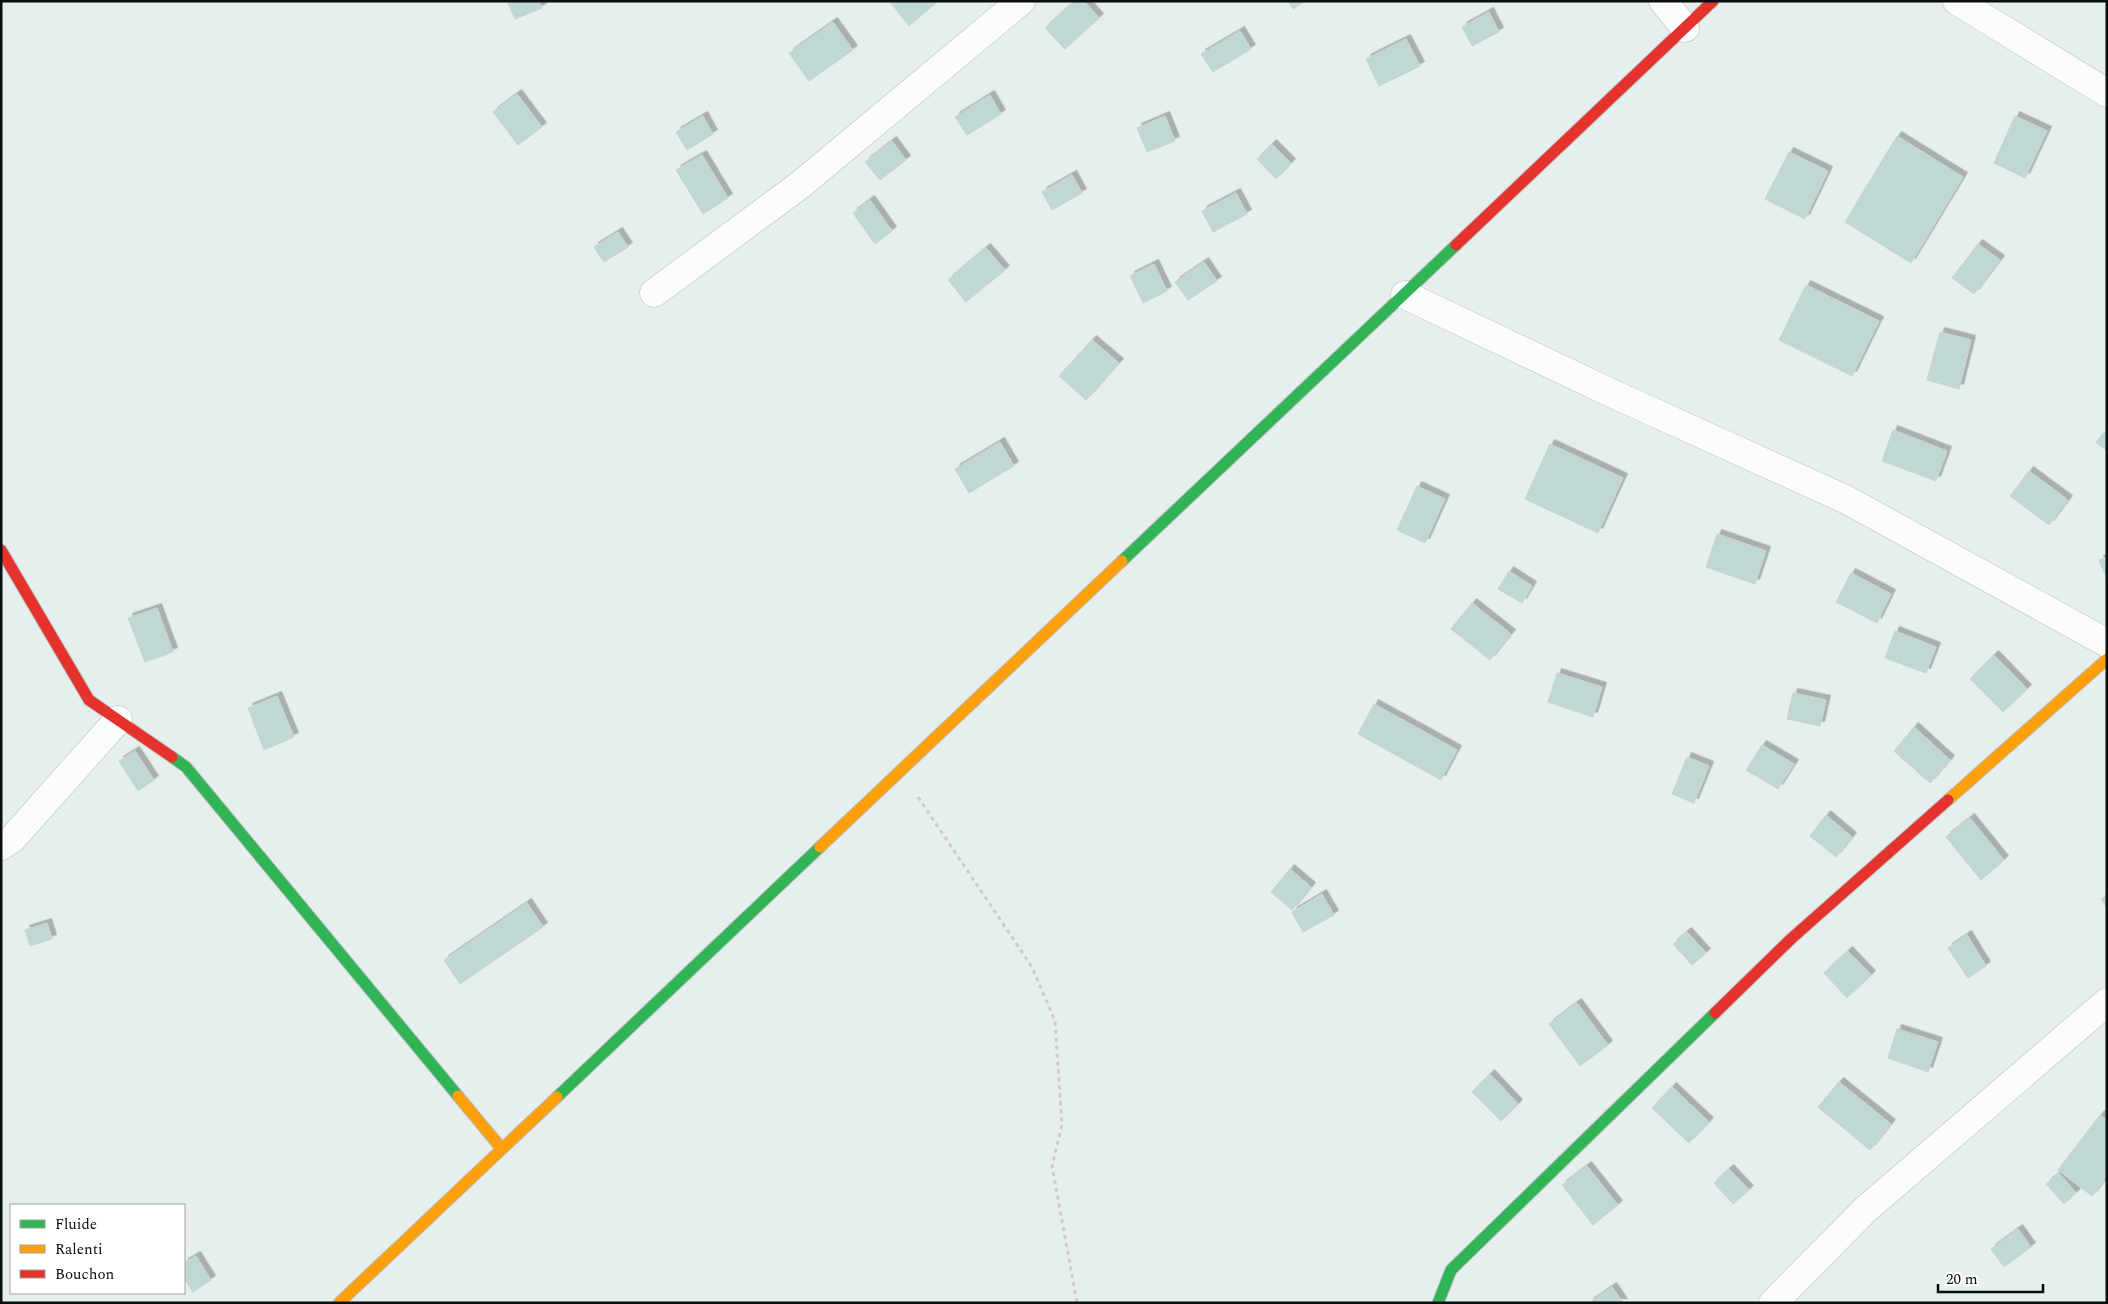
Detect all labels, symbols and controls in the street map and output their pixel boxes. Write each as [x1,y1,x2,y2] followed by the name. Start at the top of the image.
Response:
[10,1204,185,1294] legend
[55,1213,97,1236] text: Fluide
[55,1238,103,1261] text: Ralenti
[1938,1262,2043,1294] scale bar
[55,1263,115,1286] text: Bouchon
[1946,1268,1978,1291] text: 20 m

